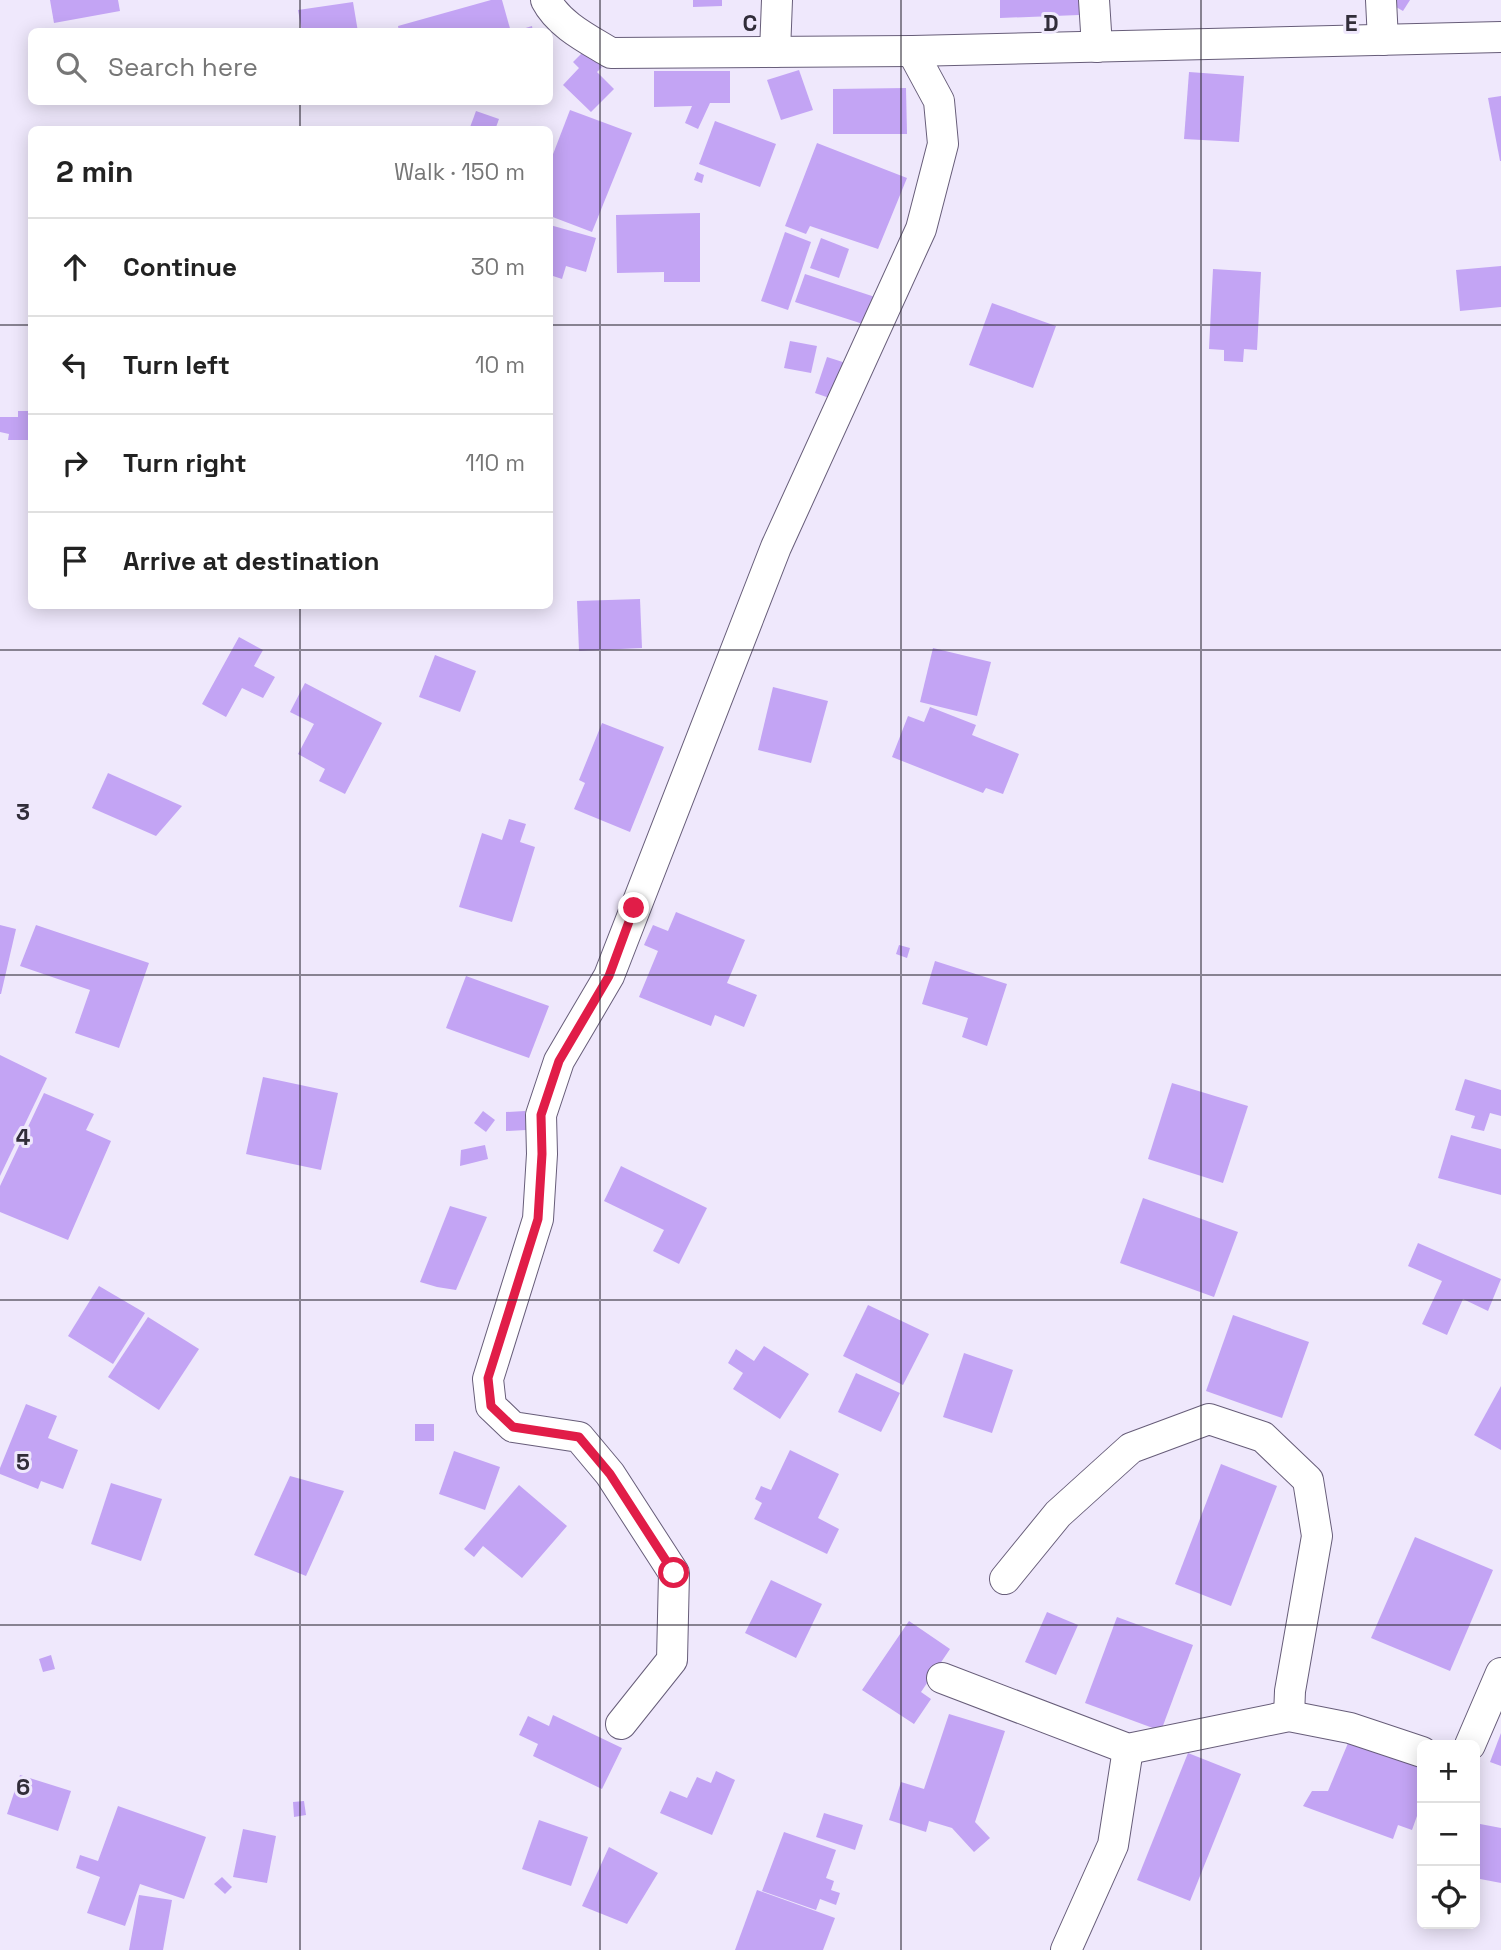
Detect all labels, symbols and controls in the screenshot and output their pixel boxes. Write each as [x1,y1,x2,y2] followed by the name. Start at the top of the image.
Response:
[743,8,757,38] text: C
[1043,8,1059,38] text: D
[1345,8,1357,38] text: E
[28,28,553,105] search box
[52,48,90,86] icon: search
[108,50,258,84] text: Search here
[56,152,134,191] text: 2 min
[394,157,525,187] text: Walk · 150 m
[56,248,94,286] icon: ahead
[123,250,237,284] text: Continue
[471,252,525,282] text: 30 m
[56,346,94,384] icon: left
[123,348,230,382] text: Turn left
[475,350,525,380] text: 10 m
[56,444,94,482] icon: right
[123,446,247,480] text: Turn right
[465,448,525,478] text: 110 m
[56,542,94,580] icon: arrive
[123,544,380,578] text: Arrive at destination
[16,797,30,827] text: 3
[618,892,649,923] route end
[16,1122,31,1152] text: 4
[16,1447,30,1477] text: 5
[658,1557,689,1588] route start
[1417,1740,1480,1929] map controls
[1417,1740,1480,1803] button: +
[16,1772,30,1802] text: 6
[1417,1803,1480,1866] button: −
[1417,1866,1480,1929] button: locate

